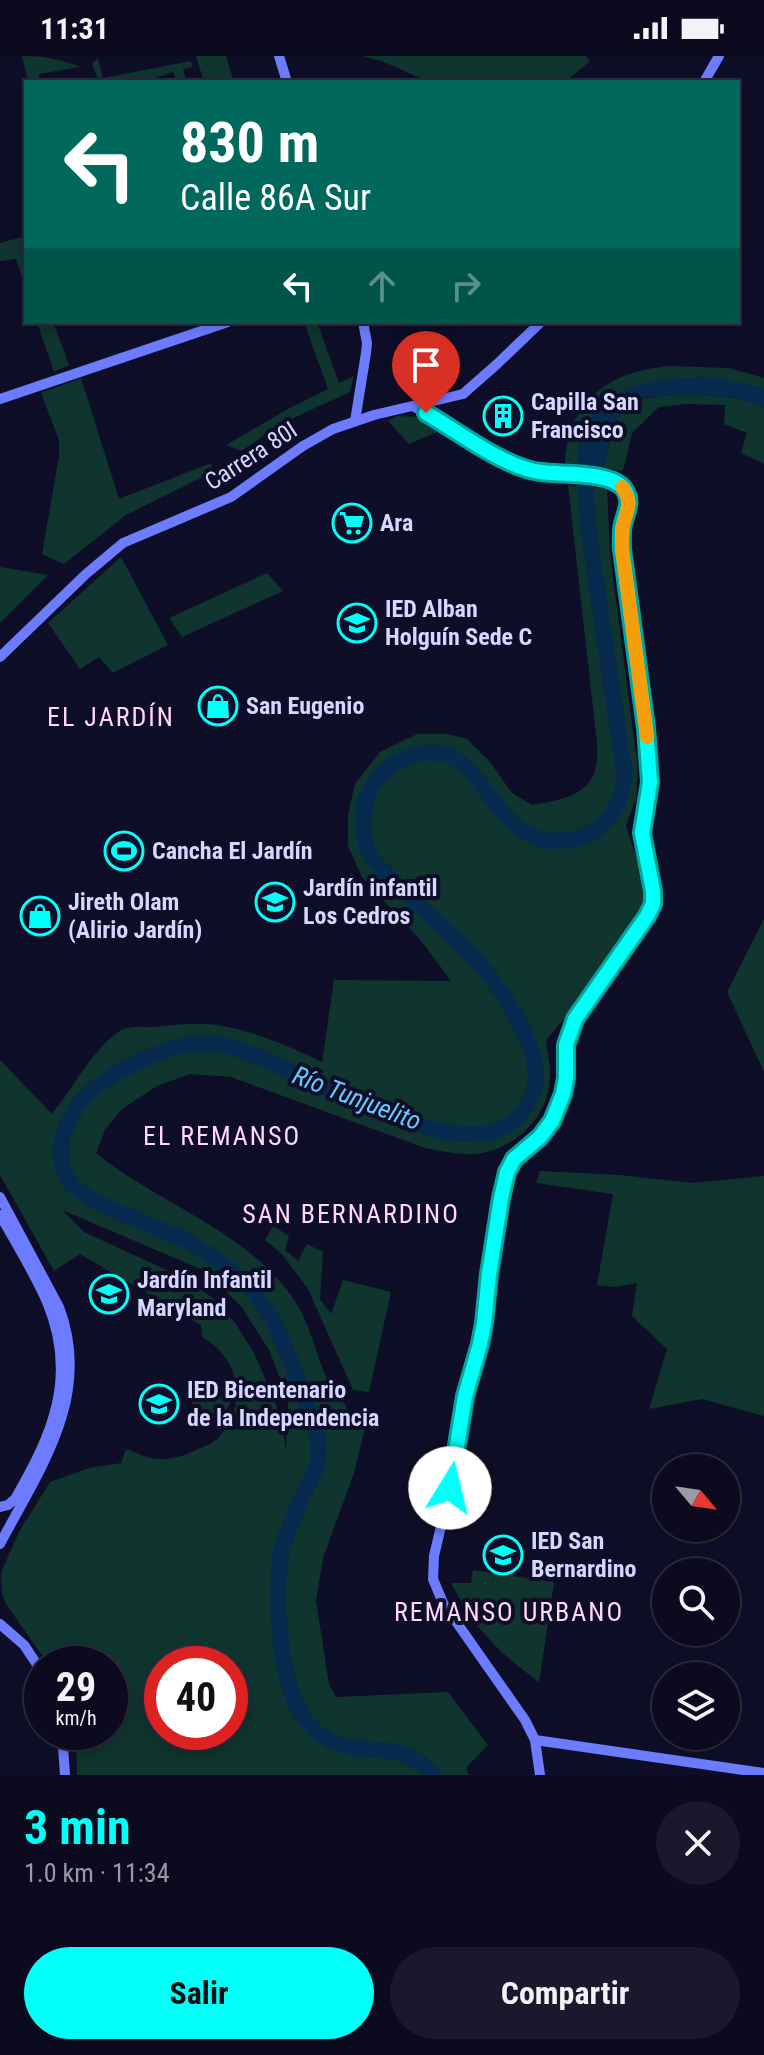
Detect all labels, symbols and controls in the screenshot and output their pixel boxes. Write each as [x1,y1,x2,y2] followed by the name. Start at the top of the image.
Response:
[40,11,109,46] text: 11:31
[180,110,319,176] text: 830 m
[48,112,152,216] icon: left
[180,177,371,219] text: Calle 86A Sur
[276,264,320,308] icon: left
[360,264,404,308] icon: ahead
[444,264,488,308] icon: right
[392,331,460,413] pin
[404,343,448,387] icon: arrive
[531,388,639,444] place label: Capilla San Francisco
[482,395,524,437] building icon: Capilla San Francisco
[200,416,302,496] street label: Carrera 80I
[331,502,373,544] supermarket icon: Ara
[380,509,413,537] place label: Ara
[385,595,532,651] place label: IED Alban Holguín Sede C
[336,602,378,644] school or university icon: IED Alban Holguín Sede C
[197,685,239,727] shop icon: San Eugenio
[246,692,364,720] place label: San Eugenio
[47,702,175,732] district label: EL JARDÍN
[103,830,145,872] sports icon: Cancha El Jardín
[152,837,313,865] place label: Cancha El Jardín
[303,874,438,930] place label: Jardín infantil Los Cedros
[254,881,296,923] school or university icon: Jardín infantil Los Cedros
[68,888,202,944] place label: Jireth Olam (Alirio Jardín)
[19,895,61,937] shop icon: Jireth Olam (Alirio Jardín)
[289,1060,425,1136] water label: Río Tunjuelito
[143,1121,301,1151] district label: EL REMANSO
[242,1199,460,1229] district label: SAN BERNARDINO
[137,1266,272,1322] place label: Jardín Infantil Maryland
[88,1273,130,1315] school or university icon: Jardín Infantil Maryland
[187,1376,379,1432] place label: IED Bicentenario de la Independencia
[138,1383,180,1425] school or university icon: IED Bicentenario de la Independencia
[408,1446,492,1530] position arrow
[652,1454,740,1542] north arrow
[652,1454,740,1750] map controls
[531,1527,636,1583] place label: IED San Bernardino
[482,1534,524,1576] school or university icon: IED San Bernardino
[652,1558,740,1646] button: search
[394,1597,624,1627] district label: REMANSO URBANO
[144,1646,248,1750] speed limit sign: 40
[652,1662,740,1750] button: layers
[56,1664,96,1711] text: 29
[55,1706,97,1730] text: km/h
[24,1799,131,1856] text: 3 min
[656,1801,740,1885] button: close
[24,1858,169,1888] text: 1.0 km · 11:34
[24,1947,374,2039] button: Salir
[390,1947,740,2039] button: Compartir

